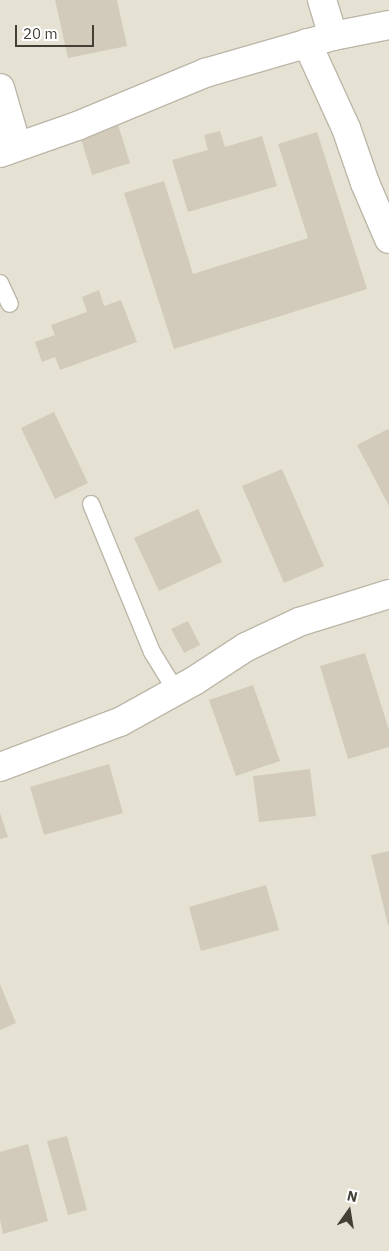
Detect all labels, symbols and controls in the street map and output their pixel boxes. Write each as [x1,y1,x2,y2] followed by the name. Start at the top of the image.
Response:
[18,15,96,47] scale bar
[23,24,58,43] text: 20 m
[324,1186,374,1236] north arrow
[345,1186,359,1206] text: N

